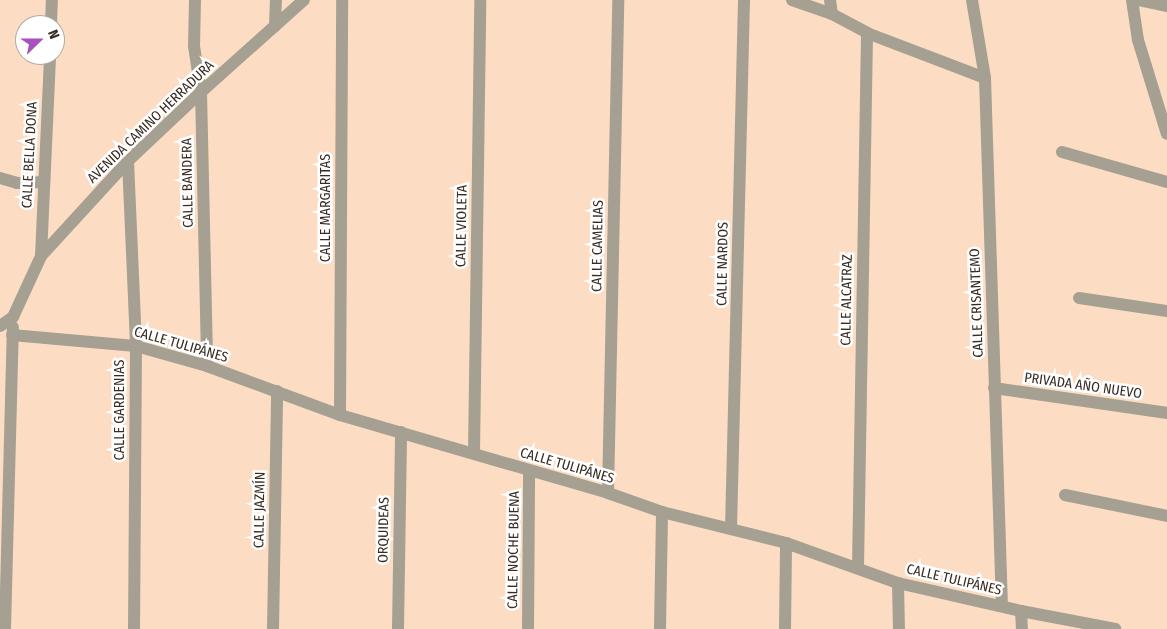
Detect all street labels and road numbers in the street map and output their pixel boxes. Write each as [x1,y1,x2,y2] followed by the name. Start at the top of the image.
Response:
[84,57,218,187] street label: AVENIDA CAMINO HERRADURA
[19,101,41,209] street label: CALLE BELLA DONA
[179,138,197,228] street label: CALLE BANDERA
[318,154,334,262] street label: CALLE MARGARITAS
[453,185,471,267] street label: CALLE VIOLETA
[589,200,607,292] street label: CALLE CAMELIAS
[714,222,732,306] street label: CALLE NARDOS
[967,248,987,358] street label: CALLE CRISANTEMO
[838,254,856,346] street label: CALLE ALCATRAZ
[132,324,230,366] street label: CALLE TULIPÁNES
[112,360,128,460] street label: CALLE GARDENIAS
[1023,369,1143,403] street label: PRIVADA AÑO NUEVO
[518,445,616,487] street label: CALLE TULIPÁNES
[251,472,269,548] street label: CALLE JAZMÍN
[505,491,523,609] street label: CALLE NOCHE BUENA
[375,497,393,563] street label: ORQUIDEAS
[905,561,1003,599] street label: CALLE TULIPÁNES

